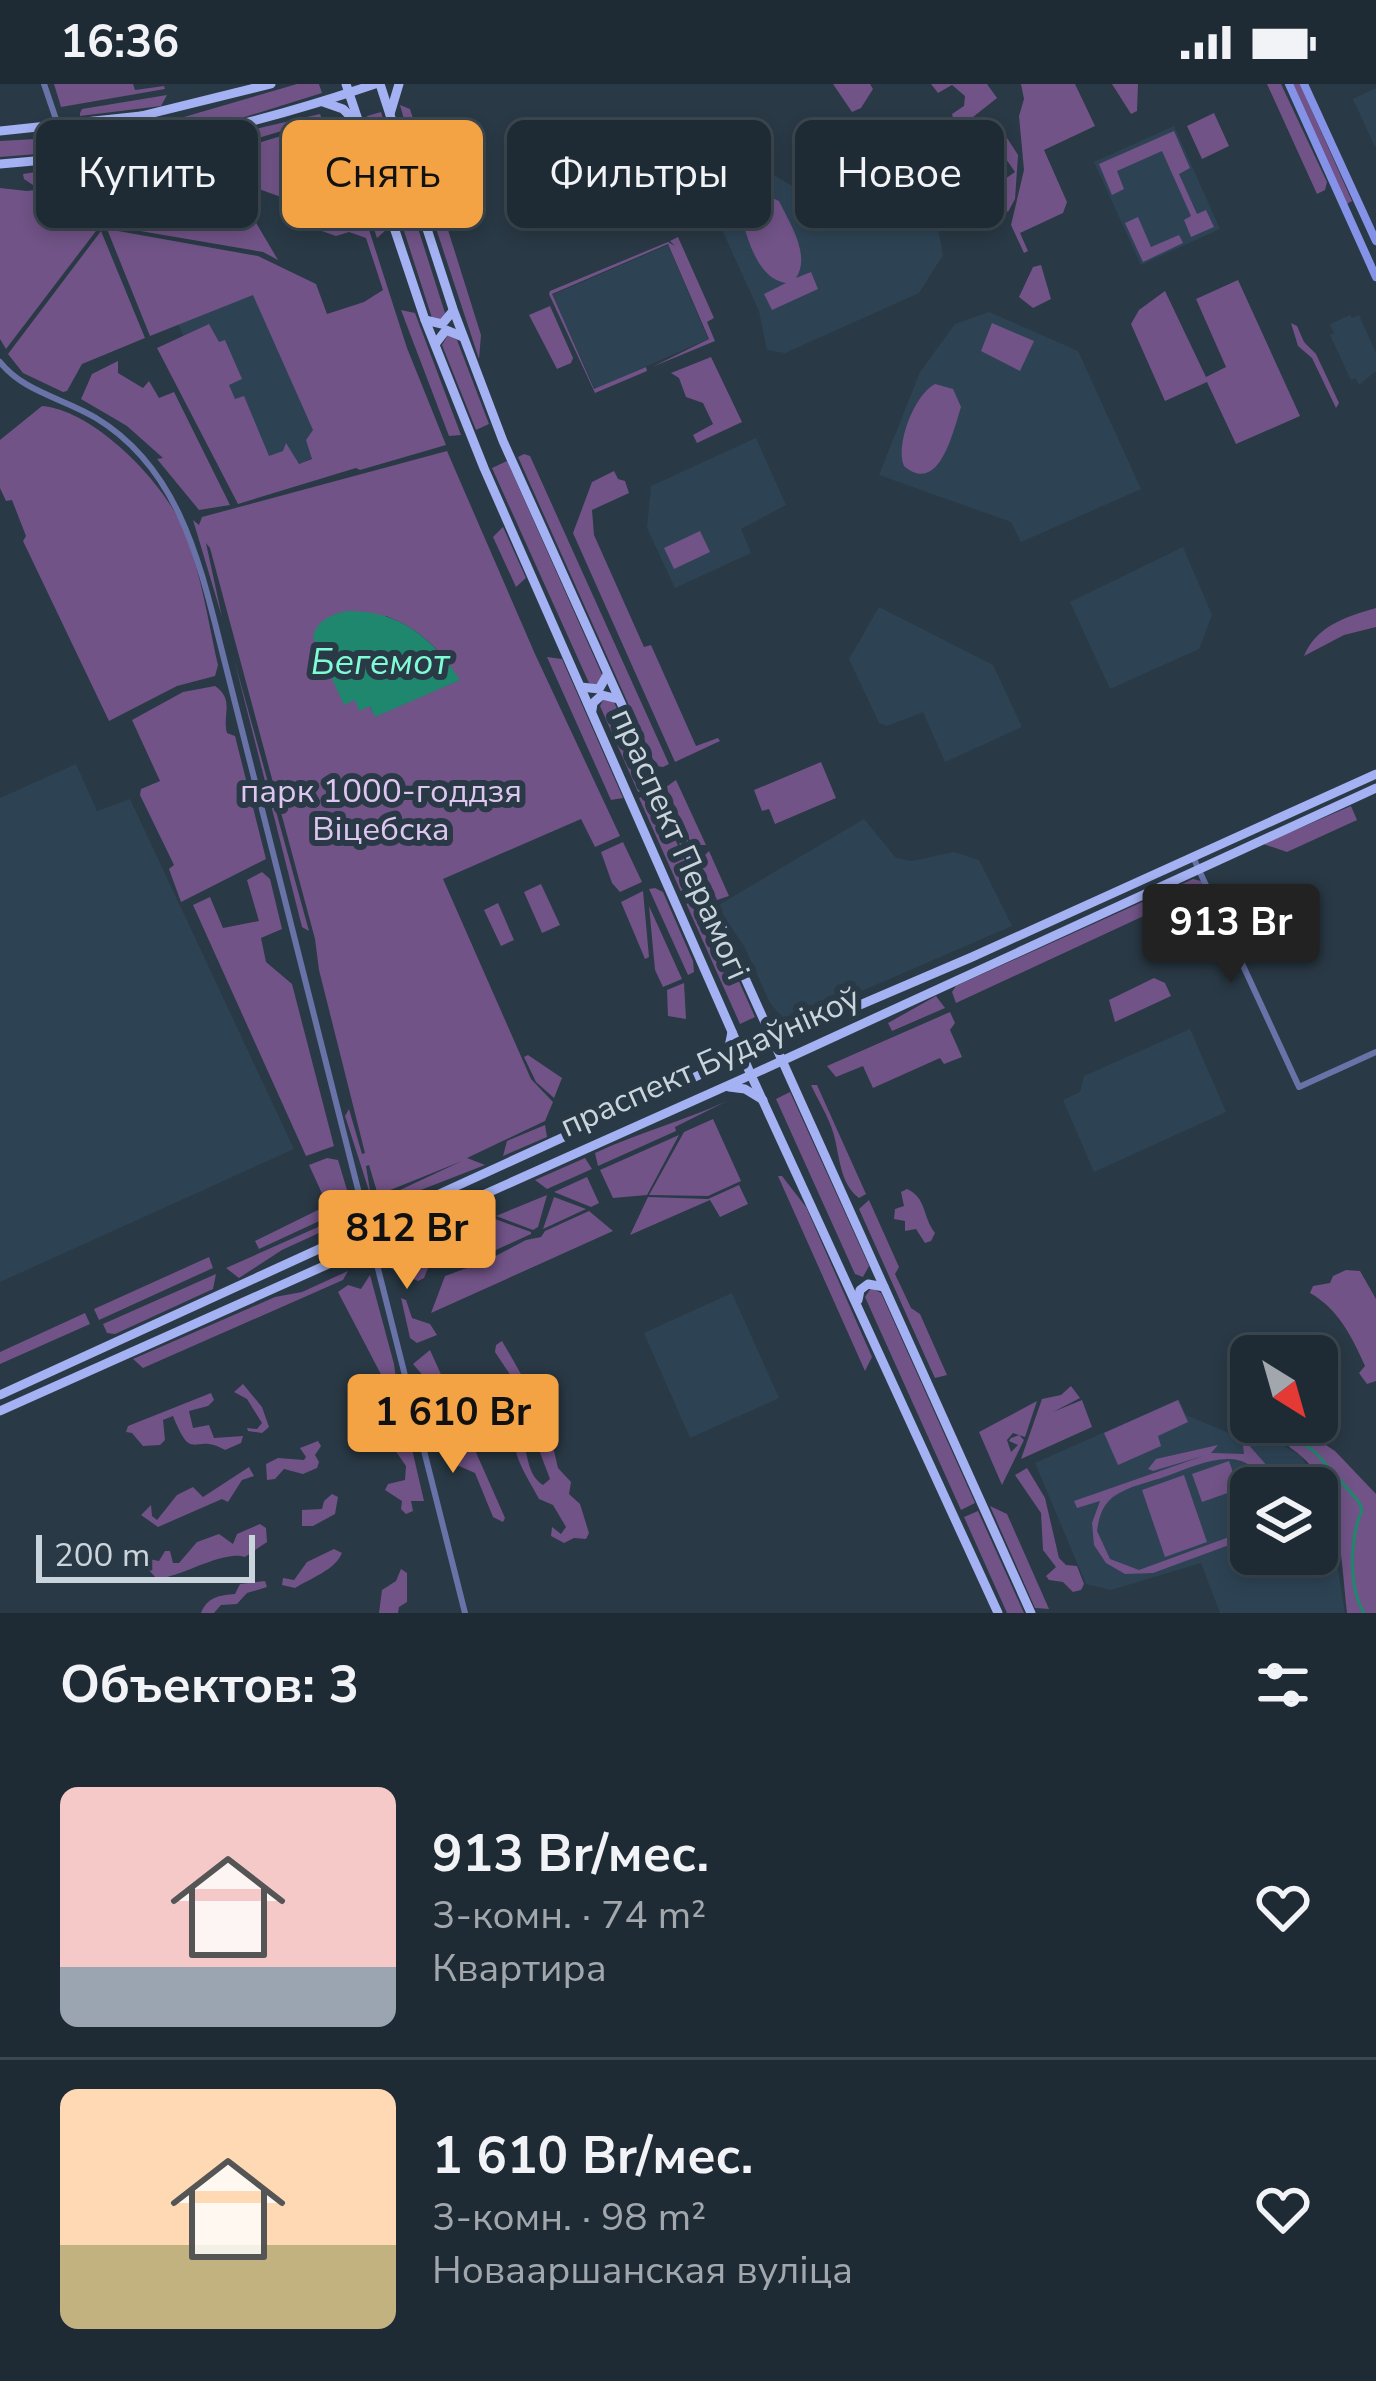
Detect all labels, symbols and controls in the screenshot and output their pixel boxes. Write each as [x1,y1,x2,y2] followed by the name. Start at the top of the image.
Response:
[60,12,179,73] text: 16:36
[36,120,258,228] chip: Купить
[282,120,483,228] chip: Снять
[507,120,771,228] chip: Фильтры
[795,120,1004,228] chip: Новое
[311,638,451,687] water label: Бегемот
[600,701,760,987] street label: праспект Перамогі
[240,769,522,852] park label: парк 1000-годдзя Віцебска
[1133,884,1329,986] pin: 913 Br
[1170,896,1292,949] text: 913 Br
[553,976,867,1148] street label: праспект Будаўнікоў
[309,1190,505,1292] pin: 812 Br
[346,1202,468,1255] text: 812 Br
[1230,1335,1338,1443] north arrow
[1230,1335,1338,1575] map controls
[329,1374,577,1476] pin: 1 610 Br
[375,1386,531,1439] text: 1 610 Br
[1230,1467,1338,1575] button: layers
[36,1529,255,1582] scale bar
[54,1533,150,1578] text: 200 m
[60,1650,359,1720] text: Объектов: 3
[1250,1652,1316,1718] icon: filters
[432,1819,709,1889] text: 913 Br/мес.
[156,1835,300,1979] icon: home
[1250,1874,1316,1940] icon: heart
[432,1889,706,1942] text: 3-комн. · 74 m²
[432,1942,607,1995] text: Квартира
[432,2121,753,2191] text: 1 610 Br/мес.
[156,2137,300,2281] icon: home
[1250,2176,1316,2242] icon: heart
[432,2191,706,2244] text: 3-комн. · 98 m²
[432,2244,853,2297] text: Новааршанская вуліца

